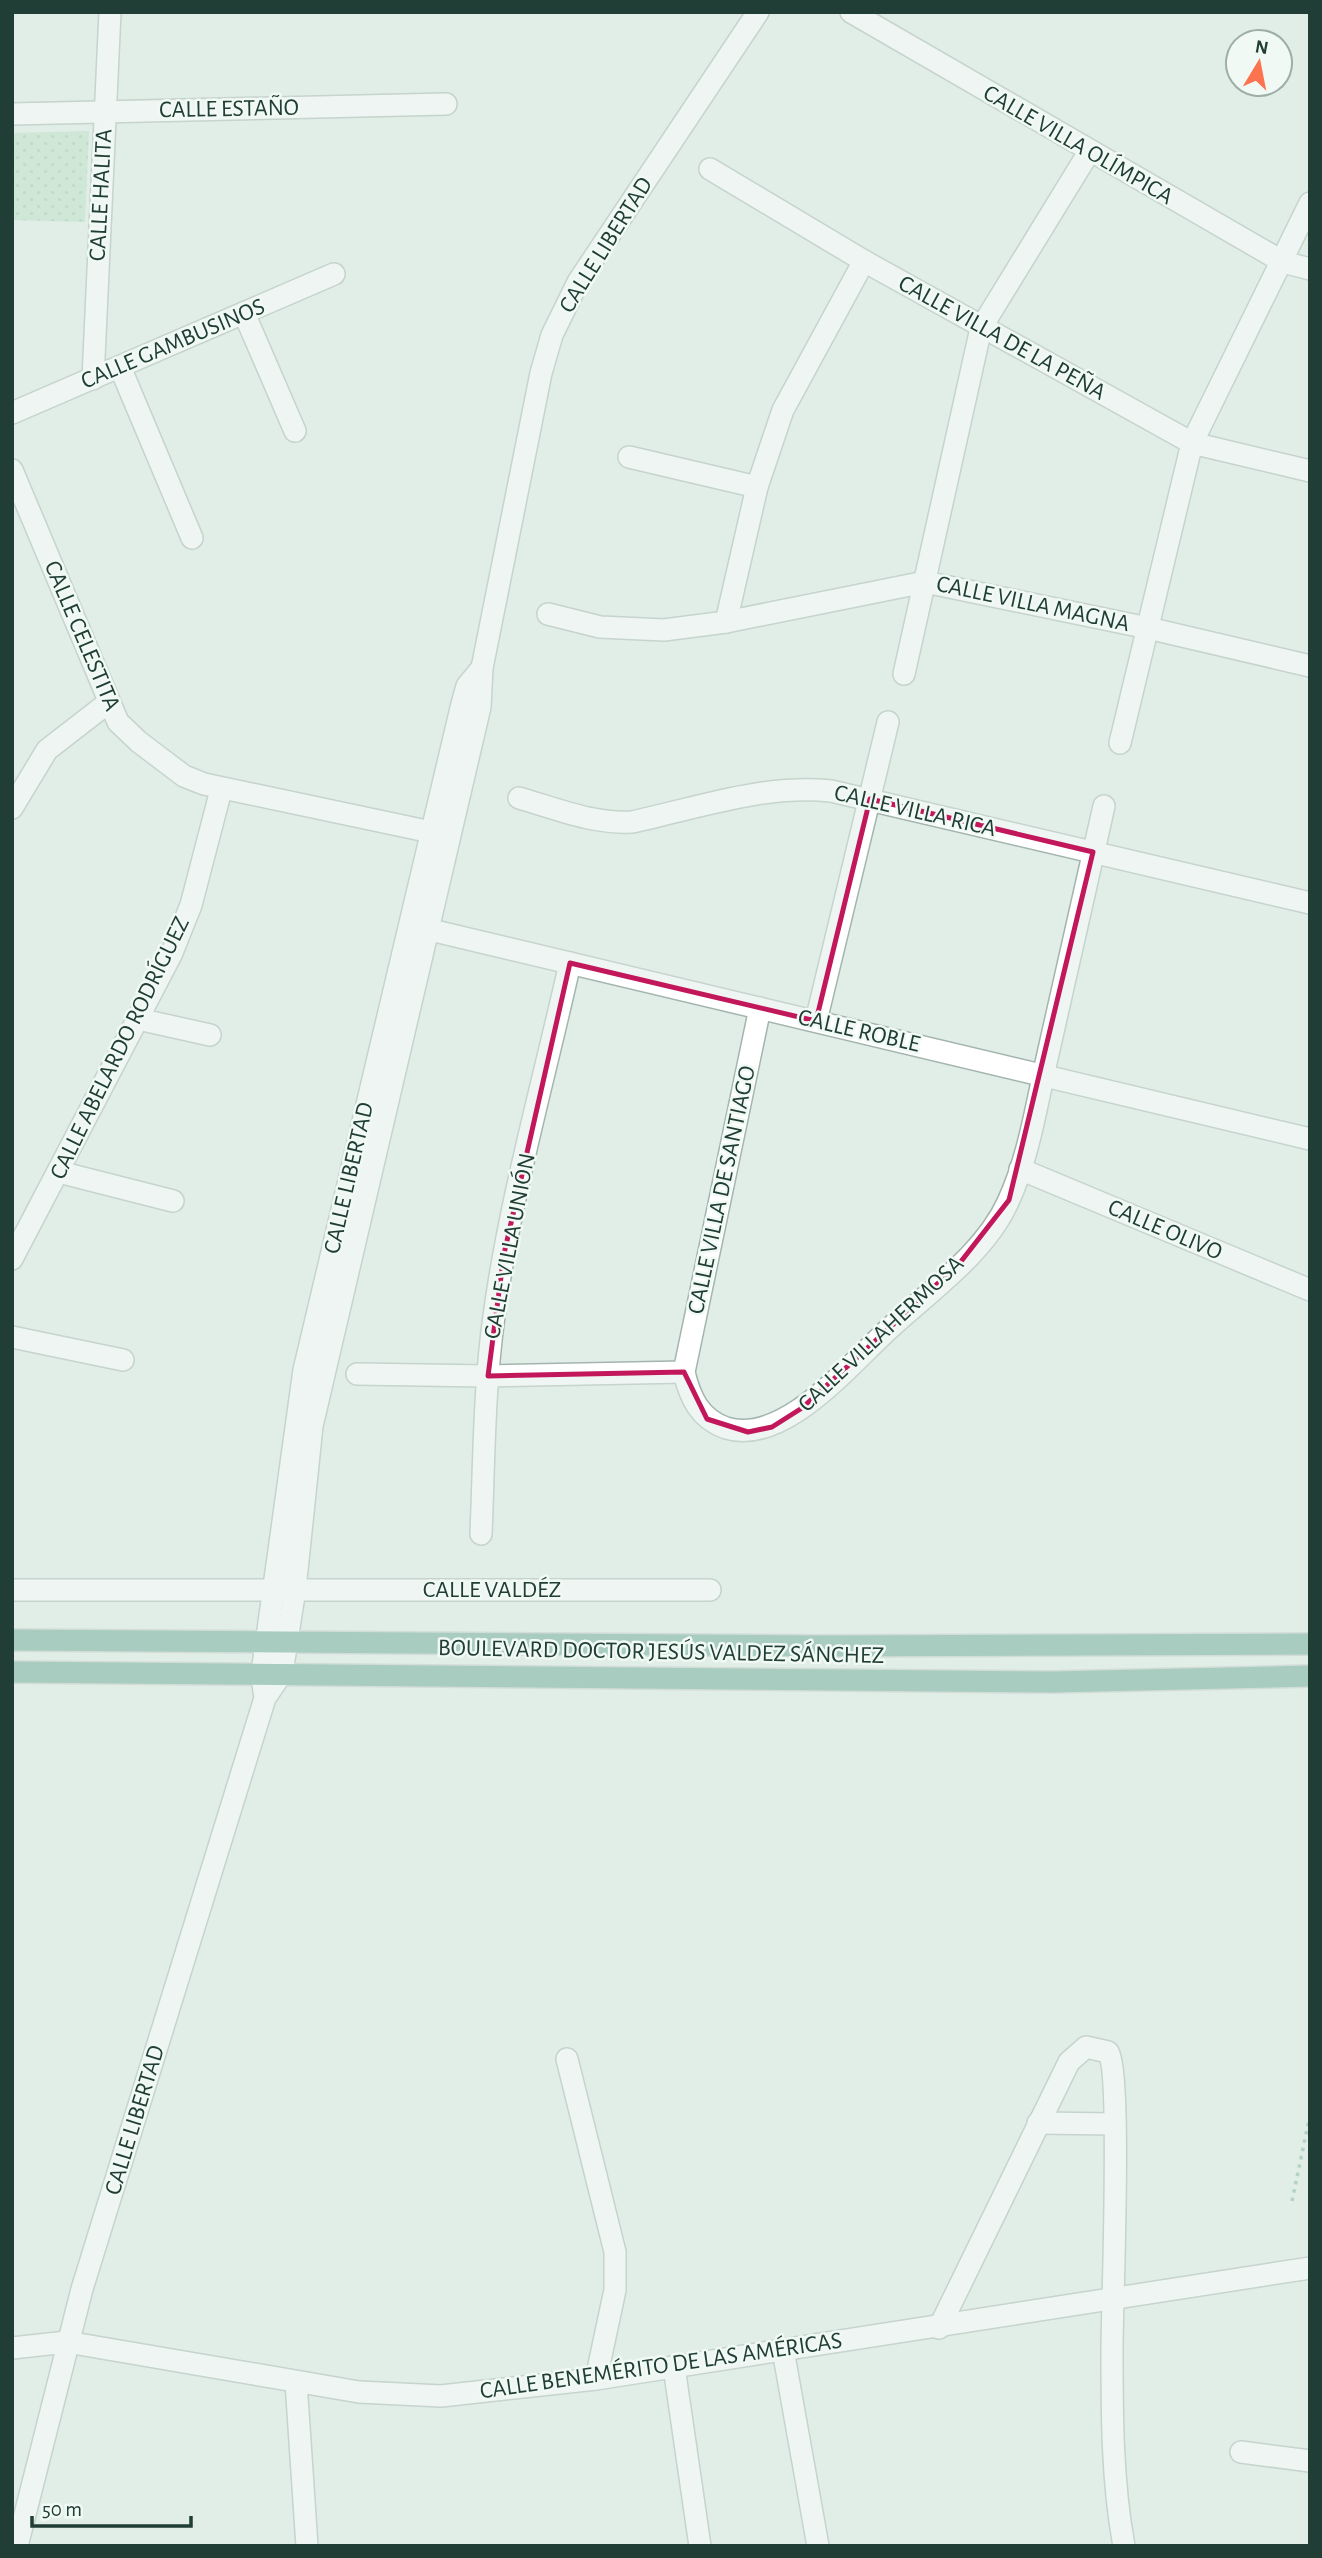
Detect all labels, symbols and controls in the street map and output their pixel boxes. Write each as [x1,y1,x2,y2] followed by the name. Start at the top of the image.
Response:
[1224,28,1294,98] north arrow
[1254,37,1270,58] text: N
[979,79,1178,209] street label: CALLE VILLA OLÍMPICA
[159,94,299,122] street label: CALLE ESTAÑO
[86,128,116,262] street label: CALLE HALITA
[555,173,657,317] street label: CALLE LIBERTAD
[894,269,1111,405] street label: CALLE VILLA DE LA PEÑA
[77,294,269,394] street label: CALLE GAMBUSINOS
[40,557,124,715] street label: CALLE CELESTITA
[934,572,1132,636] street label: CALLE VILLA MAGNA
[832,781,998,841] street label: CALLE VILLA RICA
[44,912,194,1183] street label: CALLE ABELARDO RODRÍGUEZ
[796,1005,923,1057] street label: CALLE ROBLE
[684,1064,760,1316] street label: CALLE VILLA DE SANTIAGO
[320,1100,378,1256] street label: CALLE LIBERTAD
[478,1151,540,1341] street label: CALLE VILLA UNIÓN
[1104,1195,1226,1265] street label: CALLE OLIVO
[794,1251,968,1417] street label: CALLE VILLAHERMOSA
[423,1576,561,1602] street label: CALLE VALDÉZ
[438,1634,884,1668] street label: BOULEVARD DOCTOR JESÚS VALDEZ SÁNCHEZ
[101,2042,169,2198] street label: CALLE LIBERTAD
[478,2327,844,2403] street label: CALLE BENEMÉRITO DE LAS AMÉRICAS
[32,2484,191,2528] scale bar
[42,2499,82,2520] text: 50 m

